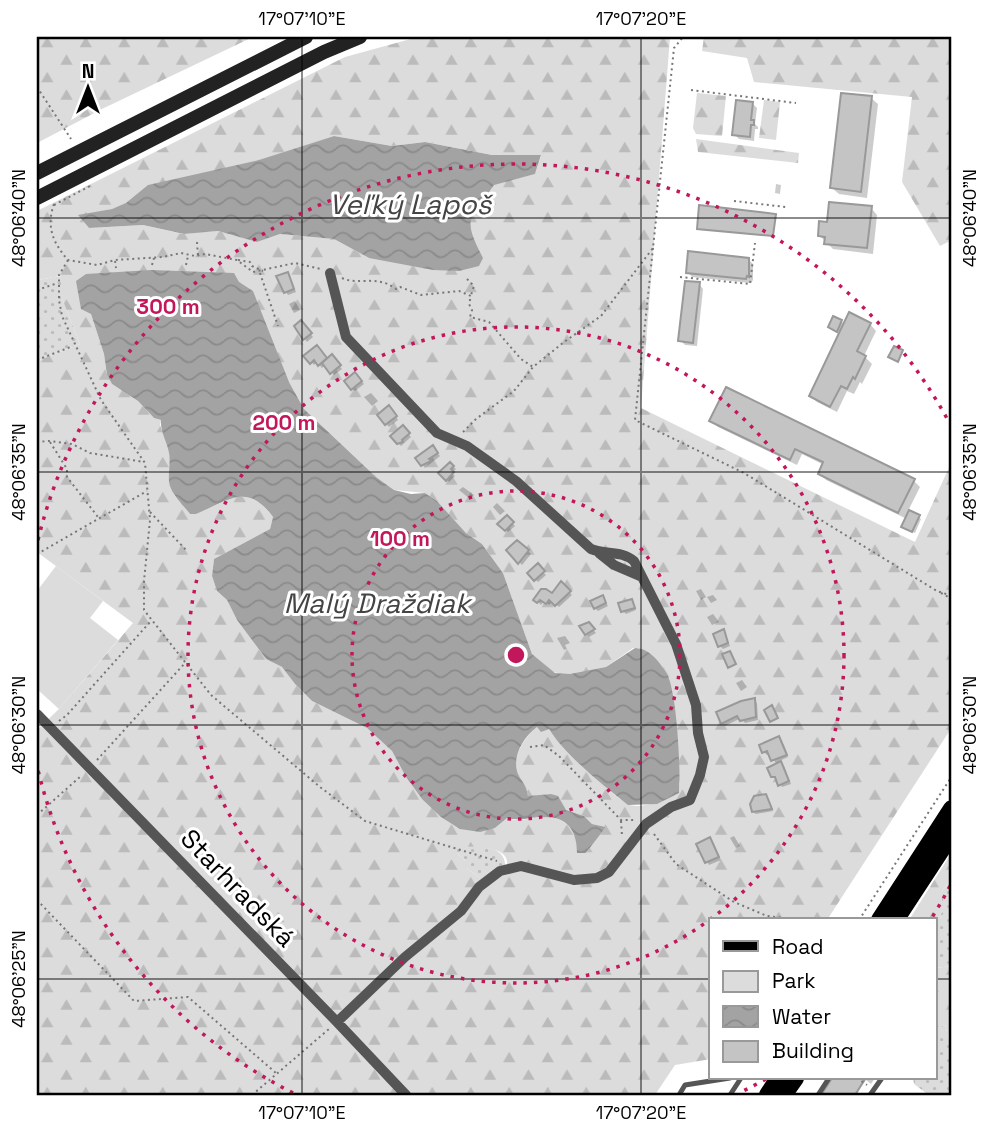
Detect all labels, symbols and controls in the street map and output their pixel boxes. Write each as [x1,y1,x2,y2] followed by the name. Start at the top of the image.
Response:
[258,7,346,30] text: 17°07'10"E
[596,7,686,30] text: 17°07'20"E
[52,52,122,122] north arrow
[82,59,94,84] text: N
[7,169,30,267] text: 48°06'40"N
[958,169,981,267] text: 48°06'40"N
[329,186,493,222] water label: Veľký Lapoš
[136,293,200,320] text: 300 m
[253,409,315,436] text: 200 m
[7,423,30,521] text: 48°06'35"N
[958,423,981,521] text: 48°06'35"N
[370,525,430,552] text: 100 m
[284,585,473,621] water label: Malý Draždiak
[504,643,528,667] centre of rings
[7,676,30,774] text: 48°06'30"N
[958,676,981,774] text: 48°06'30"N
[173,822,303,954] street label: Starhradská
[709,918,936,1080] legend
[7,930,30,1028] text: 48°06'25"N
[772,933,824,960] text: Road
[772,967,816,994] text: Park
[772,1003,831,1030] text: Water
[772,1037,854,1064] text: Building
[258,1101,346,1124] text: 17°07'10"E
[596,1101,686,1124] text: 17°07'20"E

